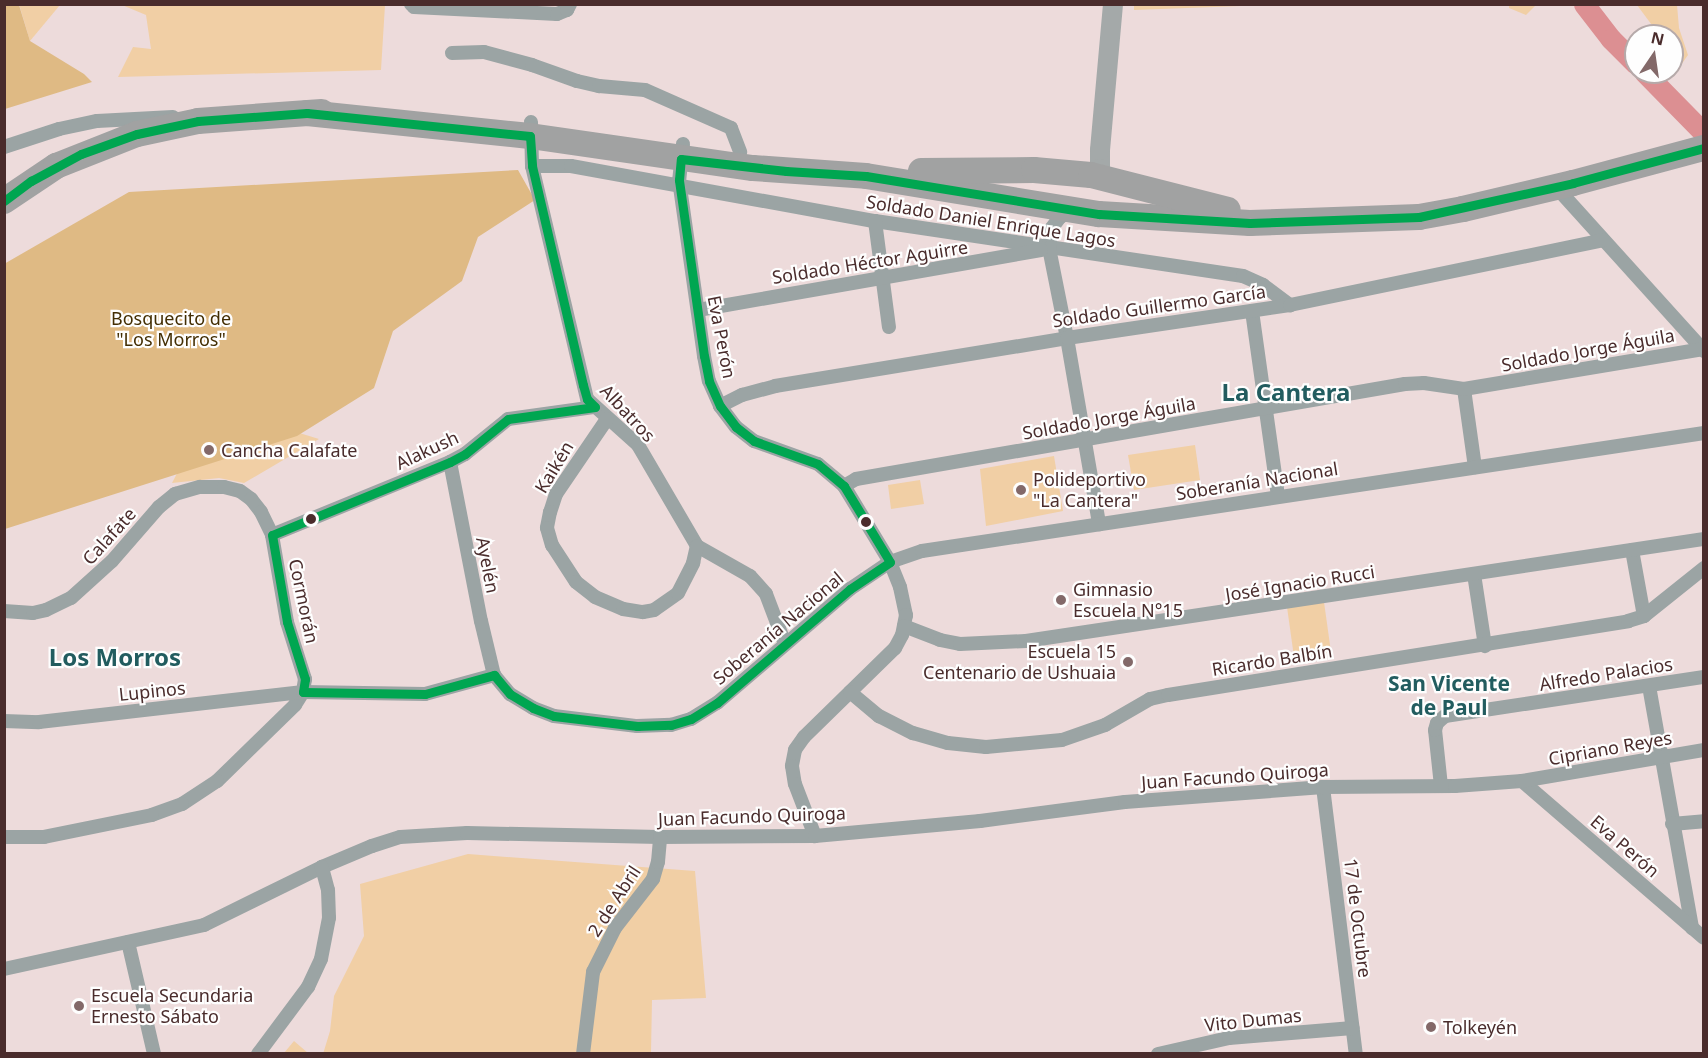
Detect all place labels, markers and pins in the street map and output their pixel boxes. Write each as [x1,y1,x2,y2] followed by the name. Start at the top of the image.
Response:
[221,439,357,461] place label: Cancha Calafate
[202,443,216,457] marker: Cancha Calafate
[1033,469,1146,512] place label: Polideportivo "La Cantera"
[1014,483,1028,497] marker: Polideportivo "La Cantera"
[305,513,317,525] unlabelled marker
[860,516,872,528] unlabelled marker
[1073,579,1183,622] place label: Gimnasio Escuela N°15
[1054,593,1068,607] marker: Gimnasio Escuela N°15
[923,641,1116,684] place label: Escuela 15 Centenario de Ushuaia
[1121,655,1135,669] marker: Escuela 15 Centenario de Ushuaia
[91,985,253,1028] place label: Escuela Secundaria Ernesto Sábato
[72,999,86,1013] marker: Escuela Secundaria Ernesto Sábato
[1443,1016,1517,1038] place label: Tolkeyén
[1424,1020,1438,1034] marker: Tolkeyén

